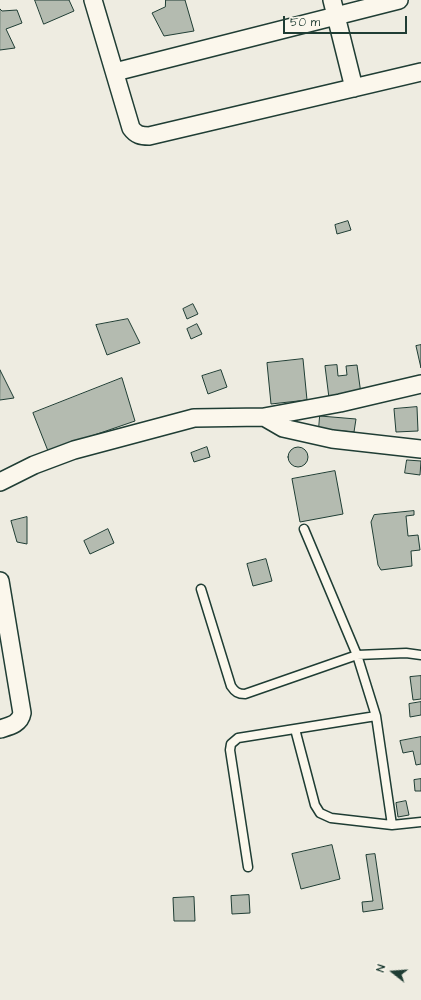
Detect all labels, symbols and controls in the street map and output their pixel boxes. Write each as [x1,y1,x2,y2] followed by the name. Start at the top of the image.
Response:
[285,8,409,34] scale bar
[290,14,320,31] text: 50 m
[373,952,413,992] north arrow
[373,963,389,974] text: N

